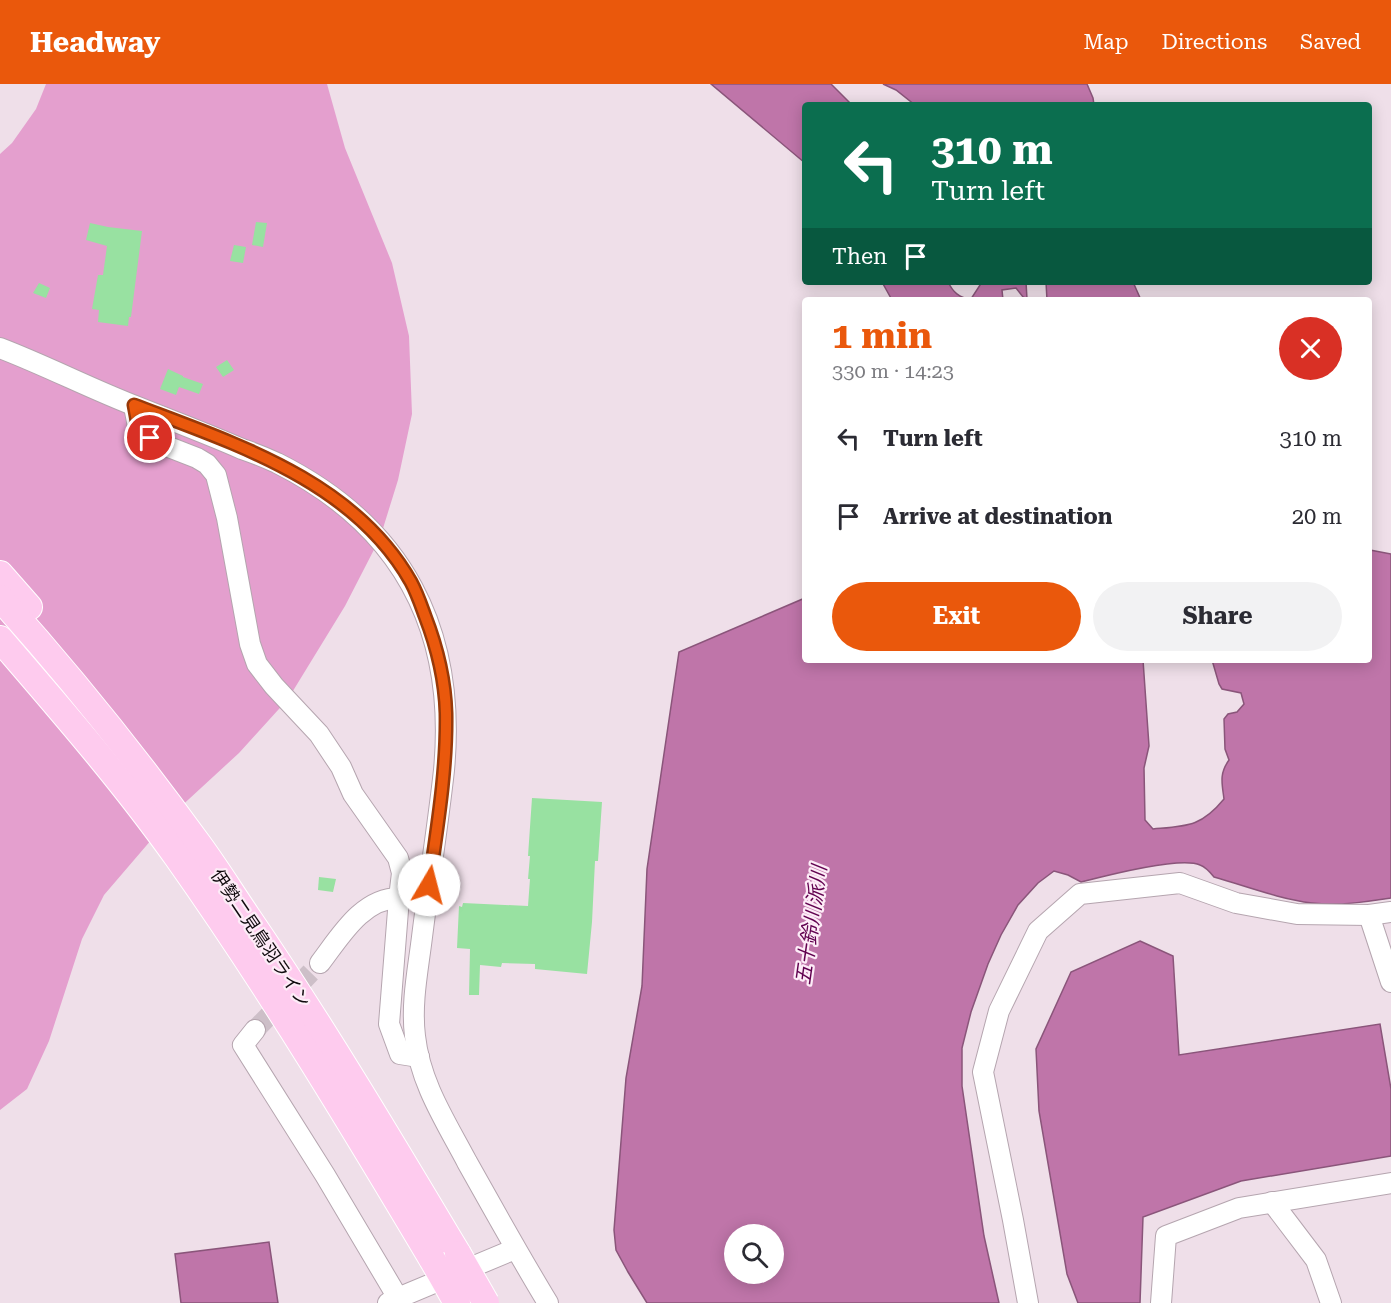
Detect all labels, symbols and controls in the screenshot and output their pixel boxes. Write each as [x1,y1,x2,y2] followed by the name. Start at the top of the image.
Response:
[30,26,160,59] text: Headway
[1084,30,1128,54] text: Map
[1161,30,1267,54] text: Directions
[1300,30,1361,54] text: Saved
[931,125,1053,174] text: 310 m
[832,126,910,204] icon: left
[931,175,1045,207] text: Turn left
[899,240,932,273] icon: arrive
[832,244,887,269] text: Then
[832,315,932,357] text: 1 min
[1279,317,1342,380] button: close
[832,359,954,383] text: 330 m · 14:23
[124,412,175,463] pin
[133,421,166,454] icon: arrive
[832,422,865,455] icon: left
[883,426,983,451] text: Turn left
[1279,426,1342,451] text: 310 m
[832,500,865,533] icon: arrive
[883,504,1112,529] text: Arrive at destination
[1292,504,1342,529] text: 20 m
[832,582,1081,651] button: Exit
[1093,582,1342,651] button: Share
[397,853,461,917] position arrow
[791,862,832,986] water label: 五十鈴川派川
[207,865,315,1011] street label: 伊勢二見鳥羽ライン
[724,1224,784,1284] map controls
[724,1224,784,1284] button: search

